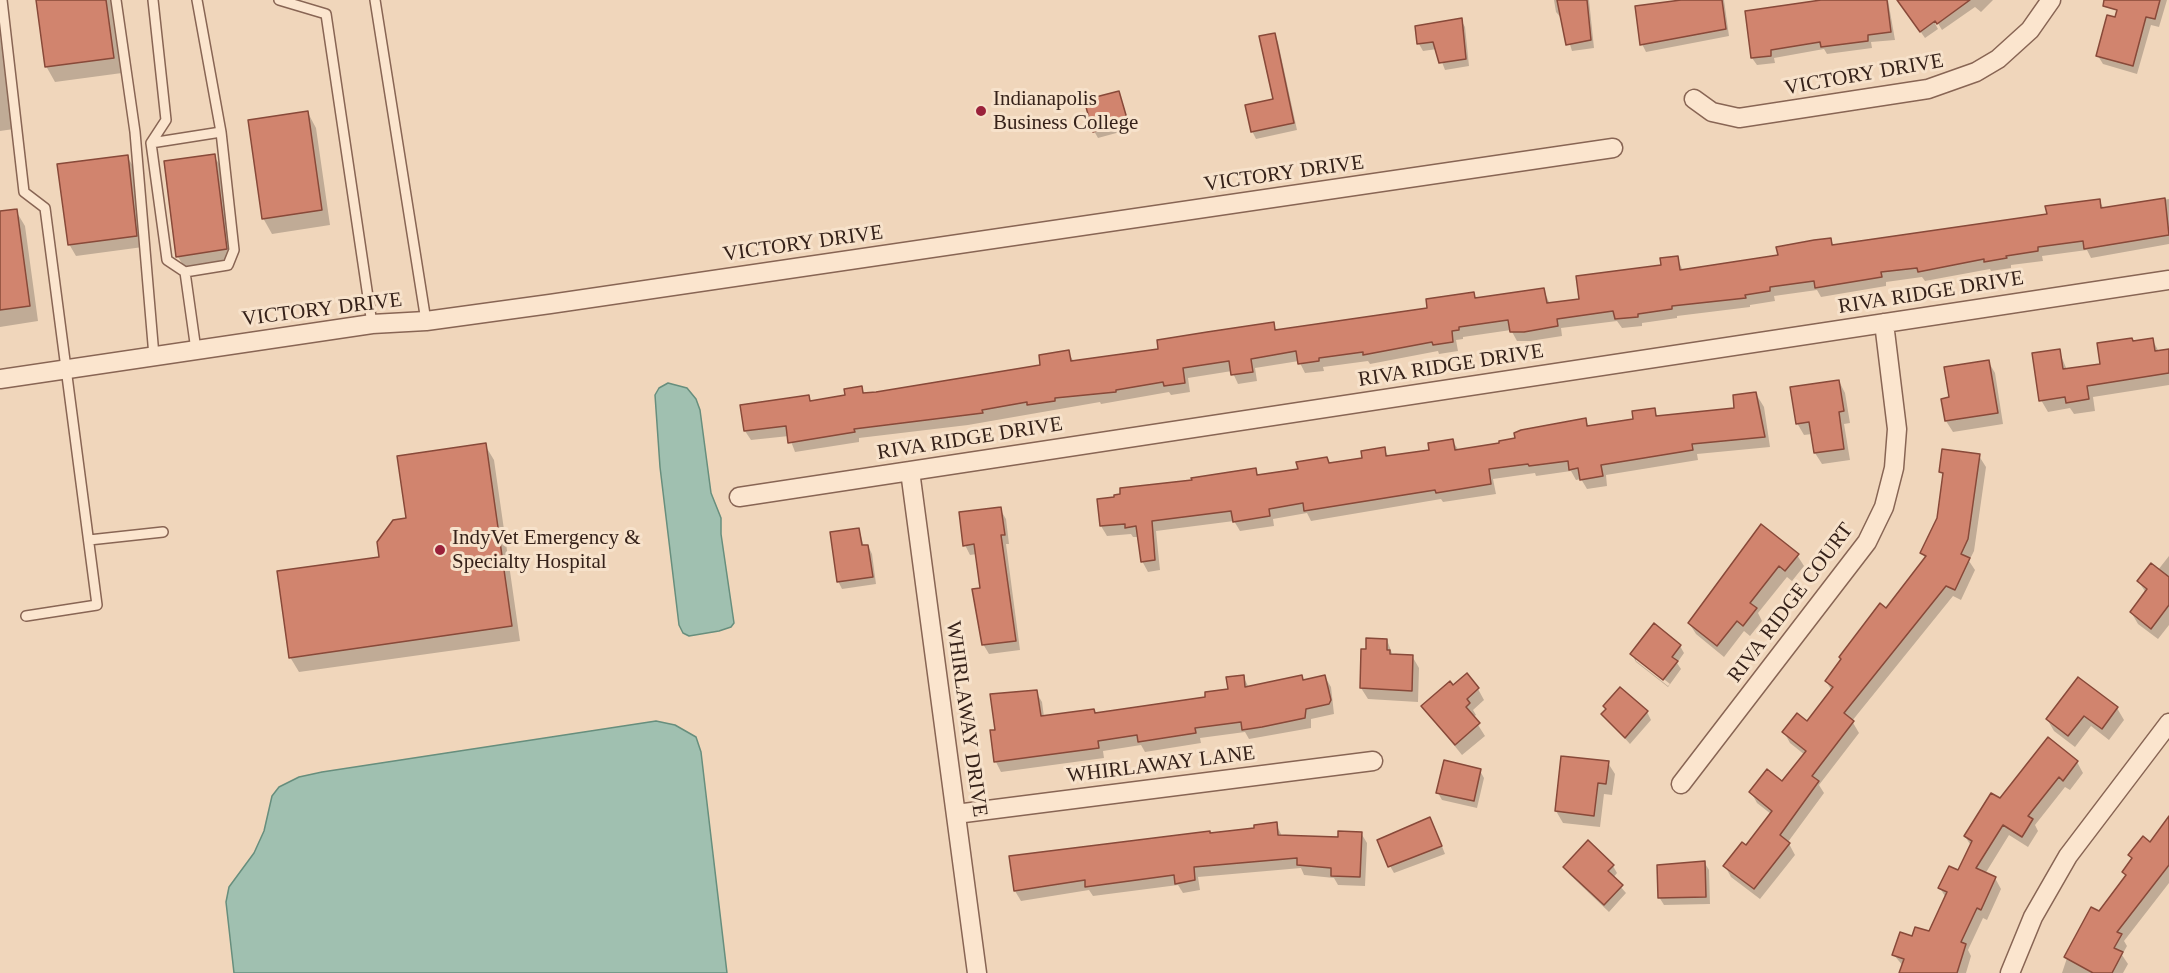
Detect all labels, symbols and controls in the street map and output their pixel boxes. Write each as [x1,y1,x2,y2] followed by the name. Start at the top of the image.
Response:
[1782,49,1946,101] street label: VICTORY DRIVE
[993,86,1138,136] place label: Indianapolis Business College
[974,104,988,118] marker: Indianapolis Business College
[1202,150,1366,198] street label: VICTORY DRIVE
[721,220,885,268] street label: VICTORY DRIVE
[1836,266,2026,320] street label: RIVA RIDGE DRIVE
[240,288,404,332] street label: VICTORY DRIVE
[1356,339,1546,393] street label: RIVA RIDGE DRIVE
[875,412,1065,466] street label: RIVA RIDGE DRIVE
[1723,518,1859,688] street label: RIVA RIDGE COURT
[452,525,641,575] place label: IndyVet Emergency & Specialty Hospital
[433,543,447,557] marker: IndyVet Emergency & Specialty Hospital
[940,619,992,819] street label: WHIRLAWAY DRIVE
[1065,741,1257,789] street label: WHIRLAWAY LANE

